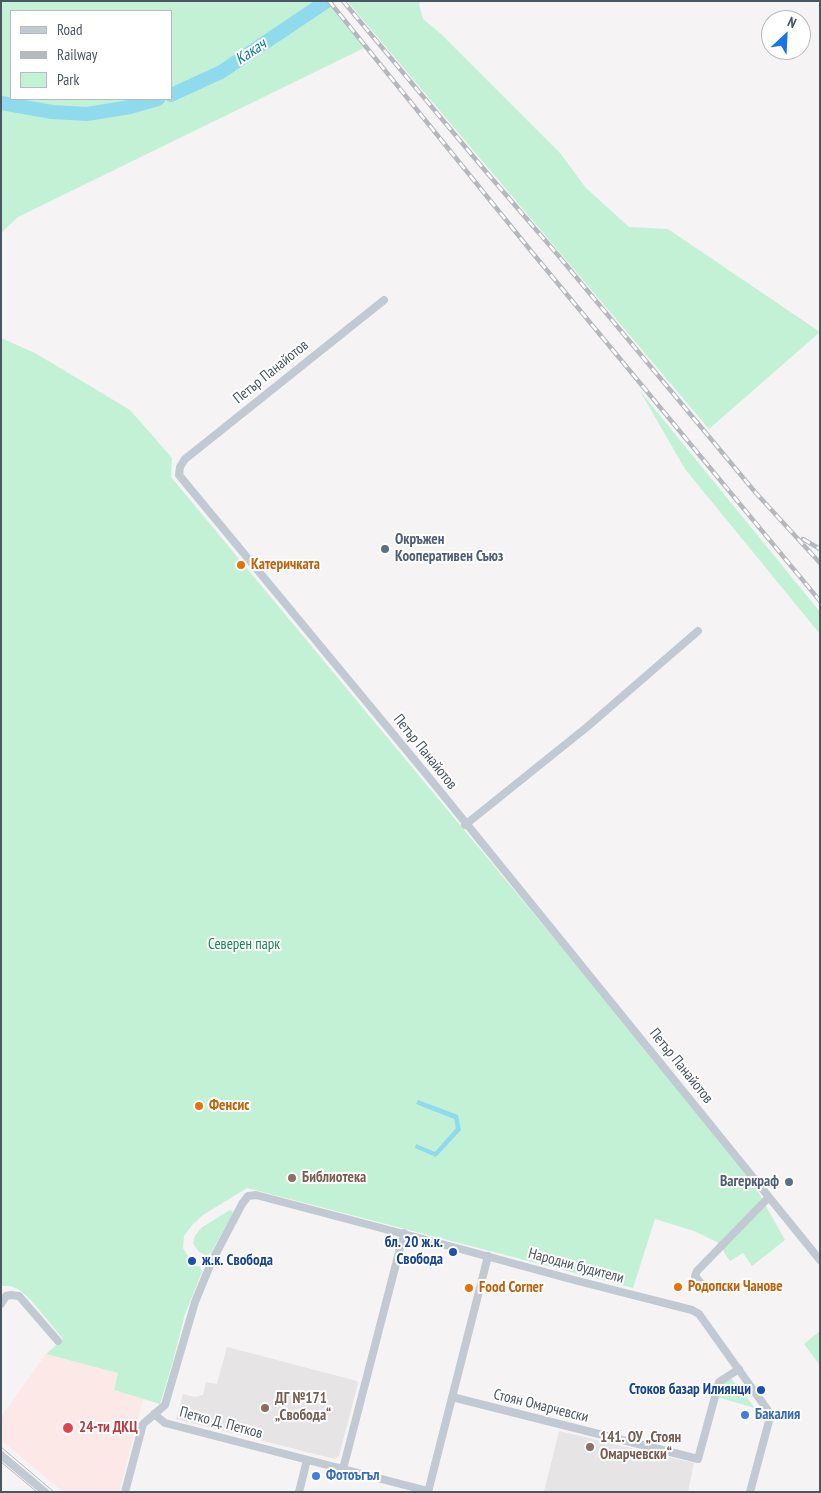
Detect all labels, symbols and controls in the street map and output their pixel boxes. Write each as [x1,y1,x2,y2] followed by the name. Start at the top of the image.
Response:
[10,10,172,100] legend
[761,10,811,60] north arrow
[785,13,799,32] text: N
[57,20,83,39] text: Road
[232,35,270,69] water label: Какач
[57,45,97,64] text: Railway
[57,70,79,89] text: Park
[230,336,312,408] street label: Петър Панайотов
[395,531,503,566] place label: Окръжен Кооперативен Съюз
[379,543,391,555] marker: Окръжен Кооперативен Съюз
[251,556,320,574] place label: Катеричката
[235,559,247,571] marker: Катеричката
[389,711,461,793] street label: Петър Панайотов
[208,936,280,954] park label: Северен парк
[645,1025,717,1107] street label: Петър Панайотов
[209,1097,249,1115] place label: Фенсис
[193,1100,205,1112] marker: Фенсис
[302,1169,366,1187] place label: Библиотека
[286,1172,298,1184] marker: Библиотека
[720,1173,779,1191] place label: Вагеркраф
[783,1176,795,1188] marker: Вагеркраф
[385,1234,443,1269] place label: бл. 20 ж.к. Свобода
[526,1245,626,1287] street label: Народни будители
[447,1246,459,1258] marker: бл. 20 ж.к. Свобода
[202,1252,273,1270] place label: ж.к. Свобода
[186,1255,198,1267] marker: ж.к. Свобода
[688,1278,783,1296] place label: Родопски Чанове
[479,1279,543,1297] place label: Food Corner
[672,1281,684,1293] marker: Родопски Чанове
[463,1282,475,1294] marker: Food Corner
[629,1381,751,1399] place label: Стоков базар Илиянци
[755,1384,767,1396] marker: Стоков базар Илиянци
[492,1386,590,1426] street label: Стоян Омарчевски
[275,1390,331,1425] place label: ДГ №171 „Свобода“
[259,1402,271,1414] marker: ДГ №171 „Свобода“
[177,1403,265,1443] street label: Петко Д. Петков
[755,1406,800,1424] place label: Бакалия
[739,1409,751,1421] marker: Бакалия
[79,1419,138,1437] place label: 24-ти ДКЦ
[61,1421,75,1435] marker: 24-ти ДКЦ
[600,1429,681,1464] place label: 141. ОУ „Стоян Омарчевски“
[584,1441,596,1453] marker: 141. ОУ „Стоян Омарчевски“
[326,1467,380,1485] place label: Фотоъгъл
[310,1470,322,1482] marker: Фотоъгъл

